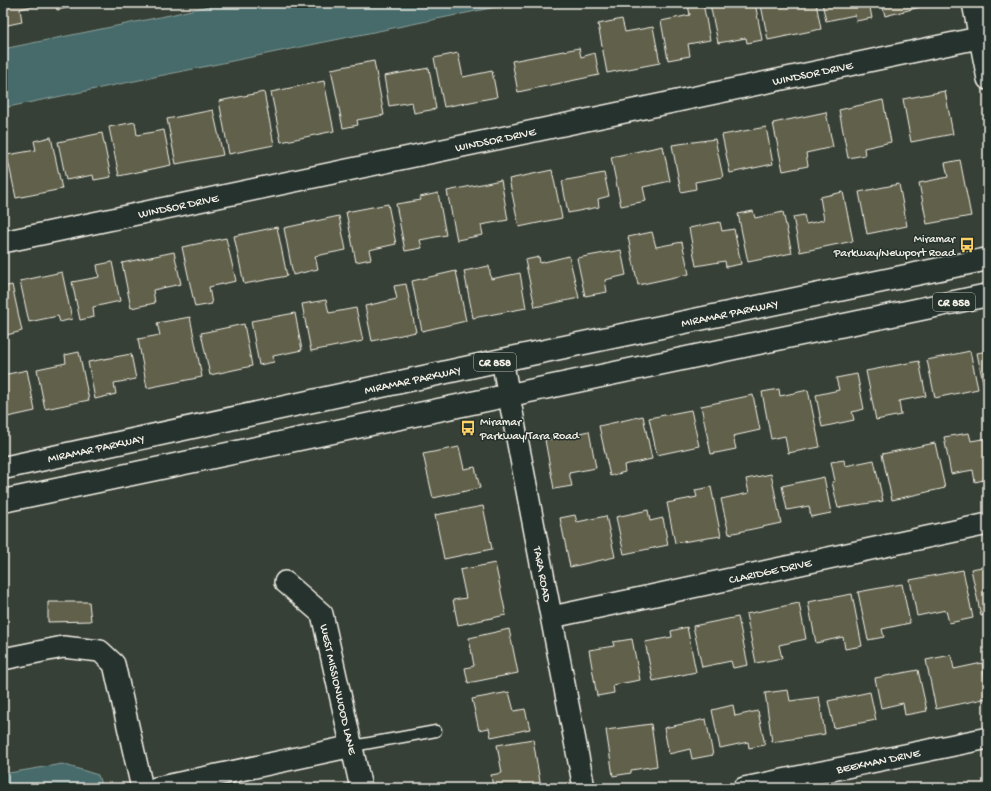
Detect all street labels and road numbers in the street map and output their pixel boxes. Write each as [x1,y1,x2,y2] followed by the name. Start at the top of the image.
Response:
[771,59,855,90] street label: WINDSOR DRIVE
[454,126,538,156] street label: WINDSOR DRIVE
[137,192,221,223] street label: WINDSOR DRIVE
[933,293,975,311] road number: CR 858
[680,298,780,332] street label: MIRAMAR PARKWAY
[474,353,516,371] road number: CR 858
[363,364,463,399] street label: MIRAMAR PARKWAY
[47,432,146,467] street label: MIRAMAR PARKWAY
[529,545,553,604] street label: TARA ROAD
[728,557,814,588] street label: CLARIDGE DRIVE
[316,623,358,757] street label: WEST MISSIONWOOD LANE
[835,747,922,778] street label: BEEKMAN DRIVE

